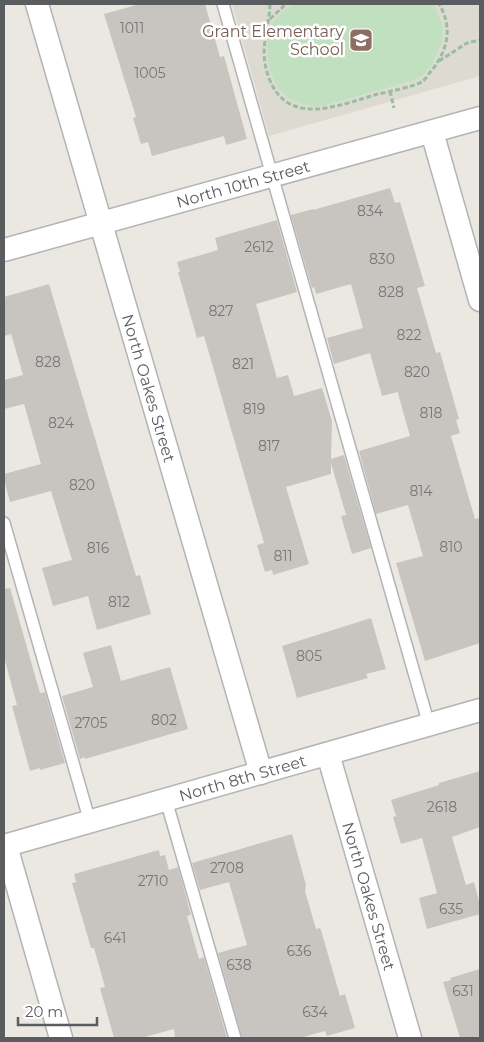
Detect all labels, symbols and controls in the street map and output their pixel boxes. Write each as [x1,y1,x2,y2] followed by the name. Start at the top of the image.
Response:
[120,19,144,37] house number: 1011
[202,22,344,59] place label: Grant Elementary School
[348,27,374,53] school or university icon: Grant Elementary School
[134,64,166,82] house number: 1005
[174,157,312,212] street label: North 10th Street
[357,202,384,220] house number: 834
[244,238,274,256] house number: 2612
[369,250,395,268] house number: 830
[378,283,404,301] house number: 828
[208,302,234,320] house number: 827
[118,312,179,465] street label: North Oakes Street
[397,326,421,344] house number: 822
[35,353,61,371] house number: 828
[232,355,254,373] house number: 821
[404,363,430,381] house number: 820
[243,400,265,418] house number: 819
[420,404,443,422] house number: 818
[48,414,75,432] house number: 824
[258,437,280,455] house number: 817
[69,476,95,494] house number: 820
[409,482,433,500] house number: 814
[439,538,463,556] house number: 810
[87,539,110,557] house number: 816
[273,547,293,565] house number: 811
[108,593,130,611] house number: 812
[296,647,322,665] house number: 805
[151,711,177,729] house number: 802
[74,714,108,732] house number: 2705
[177,751,309,806] street label: North 8th Street
[427,798,457,816] house number: 2618
[338,820,399,973] street label: North Oakes Street
[210,859,244,877] house number: 2708
[138,872,168,890] house number: 2710
[439,900,463,918] house number: 635
[104,929,126,947] house number: 641
[287,942,312,960] house number: 636
[226,956,252,974] house number: 638
[452,982,474,1000] house number: 631
[18,994,96,1026] scale bar
[25,1002,63,1021] text: 20 m
[302,1003,329,1021] house number: 634

